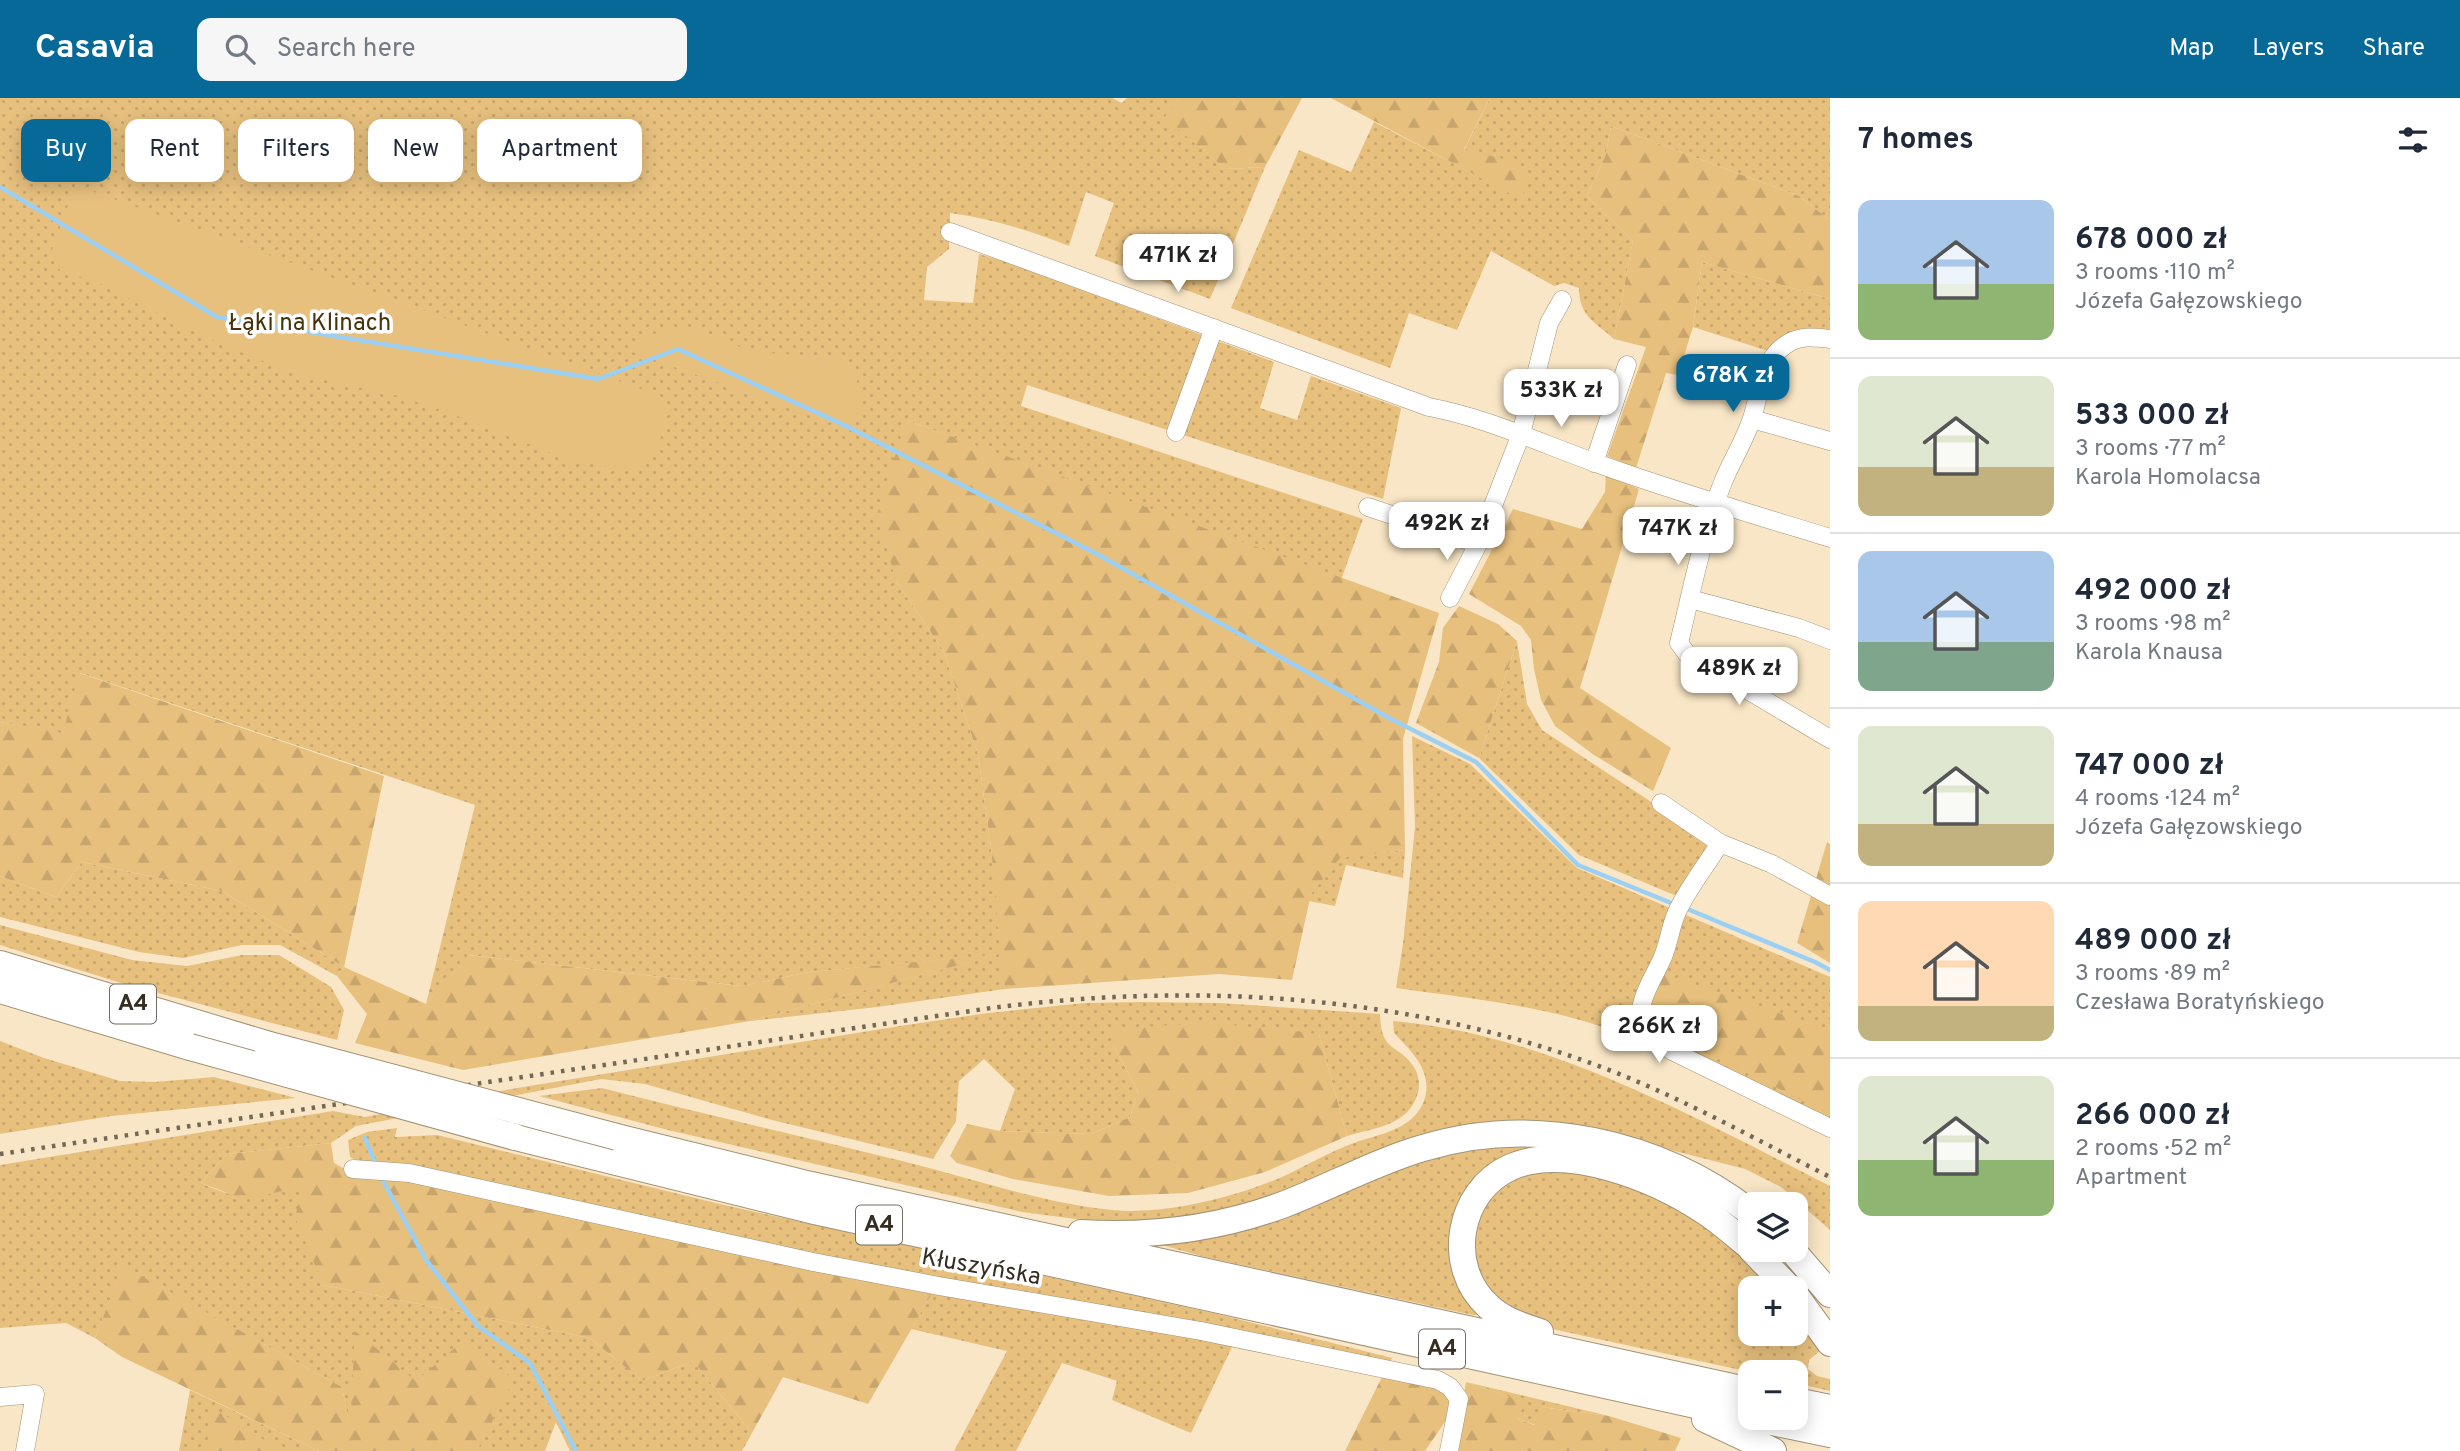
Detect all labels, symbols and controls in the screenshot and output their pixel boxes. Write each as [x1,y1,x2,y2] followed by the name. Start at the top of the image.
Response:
[197,18,687,81] search box
[35,28,155,70] text: Casavia
[221,30,259,68] icon: search
[277,33,416,66] text: Search here
[2169,34,2214,64] text: Map
[2252,34,2324,64] text: Layers
[2362,34,2425,64] text: Share
[21,119,111,182] chip: Buy
[125,119,224,182] chip: Rent
[238,119,354,182] chip: Filters
[368,119,463,182] chip: New
[477,119,642,182] chip: Apartment
[2394,121,2432,159] icon: filters
[1858,122,1974,159] text: 7 homes
[2075,222,2227,259] text: 678 000 zł
[1914,228,1998,312] icon: home
[1113,234,1243,294] pin: 471K zł
[1139,242,1217,271] text: 471K zł
[2075,259,2235,288] text: 3 rooms · 110 m²
[2075,288,2303,317] text: Józefa Gałęzowskiego
[229,309,391,339] park label: Łąki na Klinach
[1668,354,1798,414] pin: 678K zł
[1692,362,1774,391] text: 678K zł
[1496,370,1626,429] pin: 533K zł
[1520,377,1602,406] text: 533K zł
[2075,398,2229,435] text: 533 000 zł
[1914,404,1998,488] icon: home
[2075,435,2226,464] text: 3 rooms · 77 m²
[2075,464,2261,493] text: Karola Homolacsa
[1382,503,1512,562] pin: 492K zł
[1613,508,1743,567] pin: 747K zł
[1405,510,1489,539] text: 492K zł
[1639,515,1717,544] text: 747K zł
[2075,573,2231,610] text: 492 000 zł
[1914,579,1998,663] icon: home
[2075,610,2231,639] text: 3 rooms · 98 m²
[2075,639,2223,668] text: Karola Knausa
[1674,648,1804,707] pin: 489K zł
[1697,655,1781,684] text: 489K zł
[2075,748,2224,785] text: 747 000 zł
[1914,754,1998,838] icon: home
[2075,785,2240,814] text: 4 rooms · 124 m²
[2075,814,2303,843] text: Józefa Gałęzowskiego
[2075,923,2231,960] text: 489 000 zł
[1914,929,1998,1013] icon: home
[2075,960,2230,989] text: 3 rooms · 89 m²
[110,984,156,1023] road number: A4
[2075,989,2325,1018] text: Czesława Boratyńskiego
[1594,1006,1724,1065] pin: 266K zł
[1617,1013,1701,1042] text: 266K zł
[2075,1098,2230,1135] text: 266 000 zł
[1914,1104,1998,1188] icon: home
[2075,1135,2231,1164] text: 2 rooms · 52 m²
[2075,1164,2187,1193] text: Apartment
[1738,1192,1808,1430] map controls
[1738,1192,1808,1262] button: layers
[856,1206,902,1244] road number: A4
[919,1243,1043,1293] street label: Kłuszyńska
[1738,1276,1808,1346] button: +
[1419,1330,1465,1368] road number: A4
[1738,1360,1808,1430] button: −

